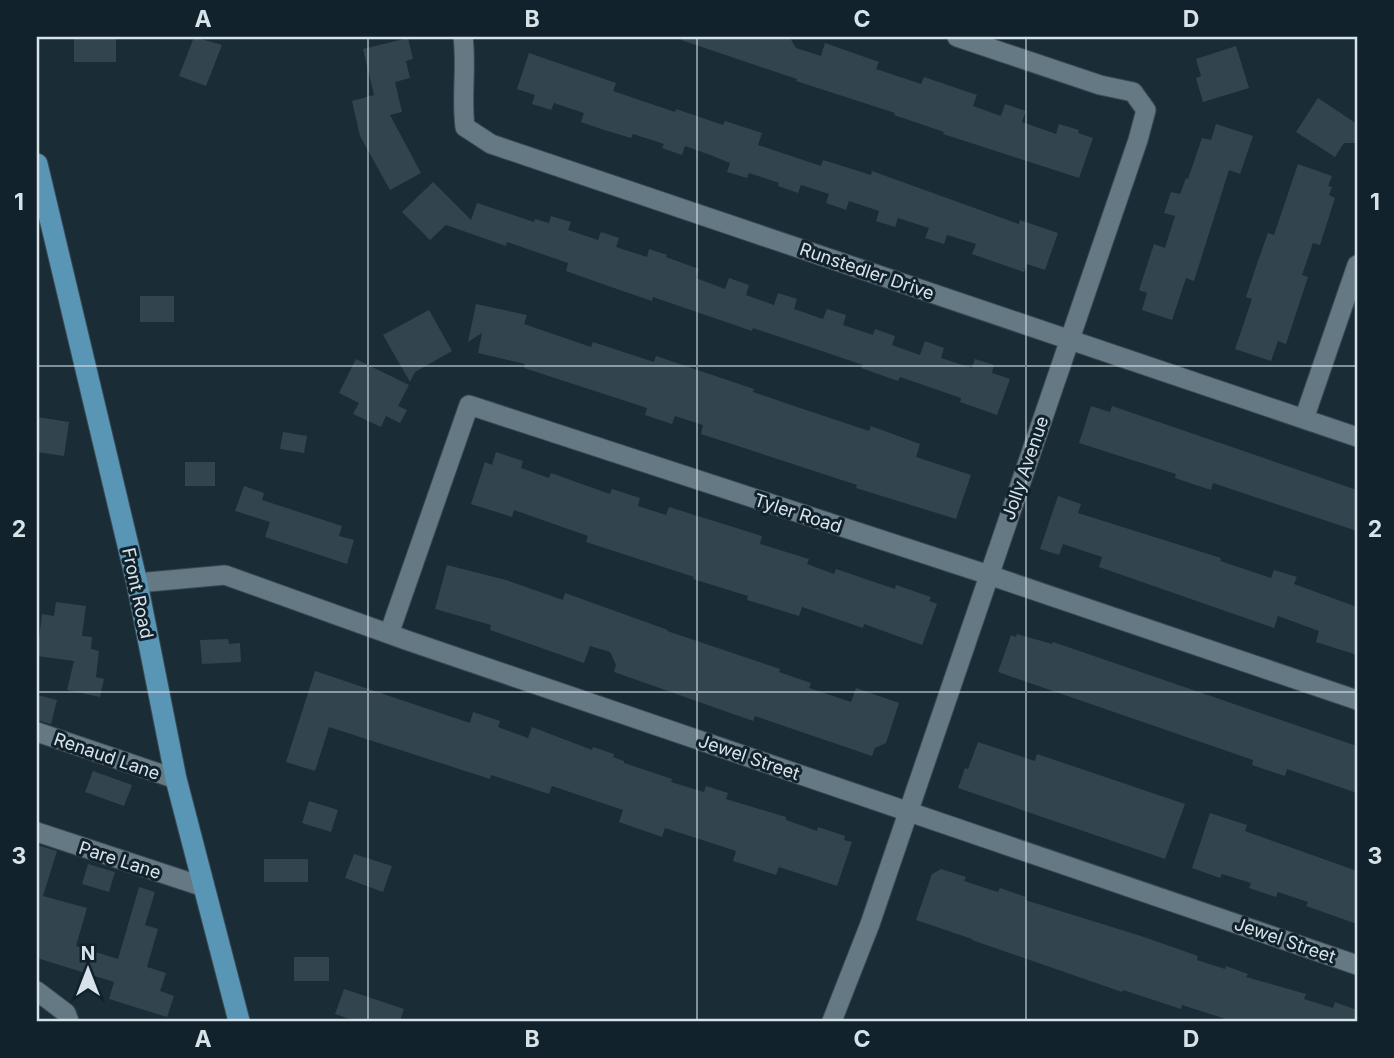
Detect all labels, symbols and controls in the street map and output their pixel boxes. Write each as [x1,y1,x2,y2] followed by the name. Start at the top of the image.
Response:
[194,5,212,33] text: A
[524,5,540,33] text: B
[853,5,871,33] text: C
[1183,5,1199,33] text: D
[14,188,24,216] text: 1
[1370,188,1380,216] text: 1
[797,238,937,304] street label: Runstedler Drive
[997,413,1053,523] street label: Jolly Avenue
[752,489,844,537] street label: Tyler Road
[12,515,26,543] text: 2
[1368,515,1382,543] text: 2
[118,546,158,640] street label: Front Road
[51,728,163,784] street label: Renaud Lane
[696,730,802,784] street label: Jewel Street
[76,837,164,883] street label: Pare Lane
[12,842,26,870] text: 3
[1368,842,1382,870] text: 3
[1232,913,1338,967] street label: Jewel Street
[52,936,122,1006] north arrow
[81,942,95,965] text: N
[194,1025,212,1053] text: A
[524,1025,540,1053] text: B
[853,1025,871,1053] text: C
[1183,1025,1199,1053] text: D

